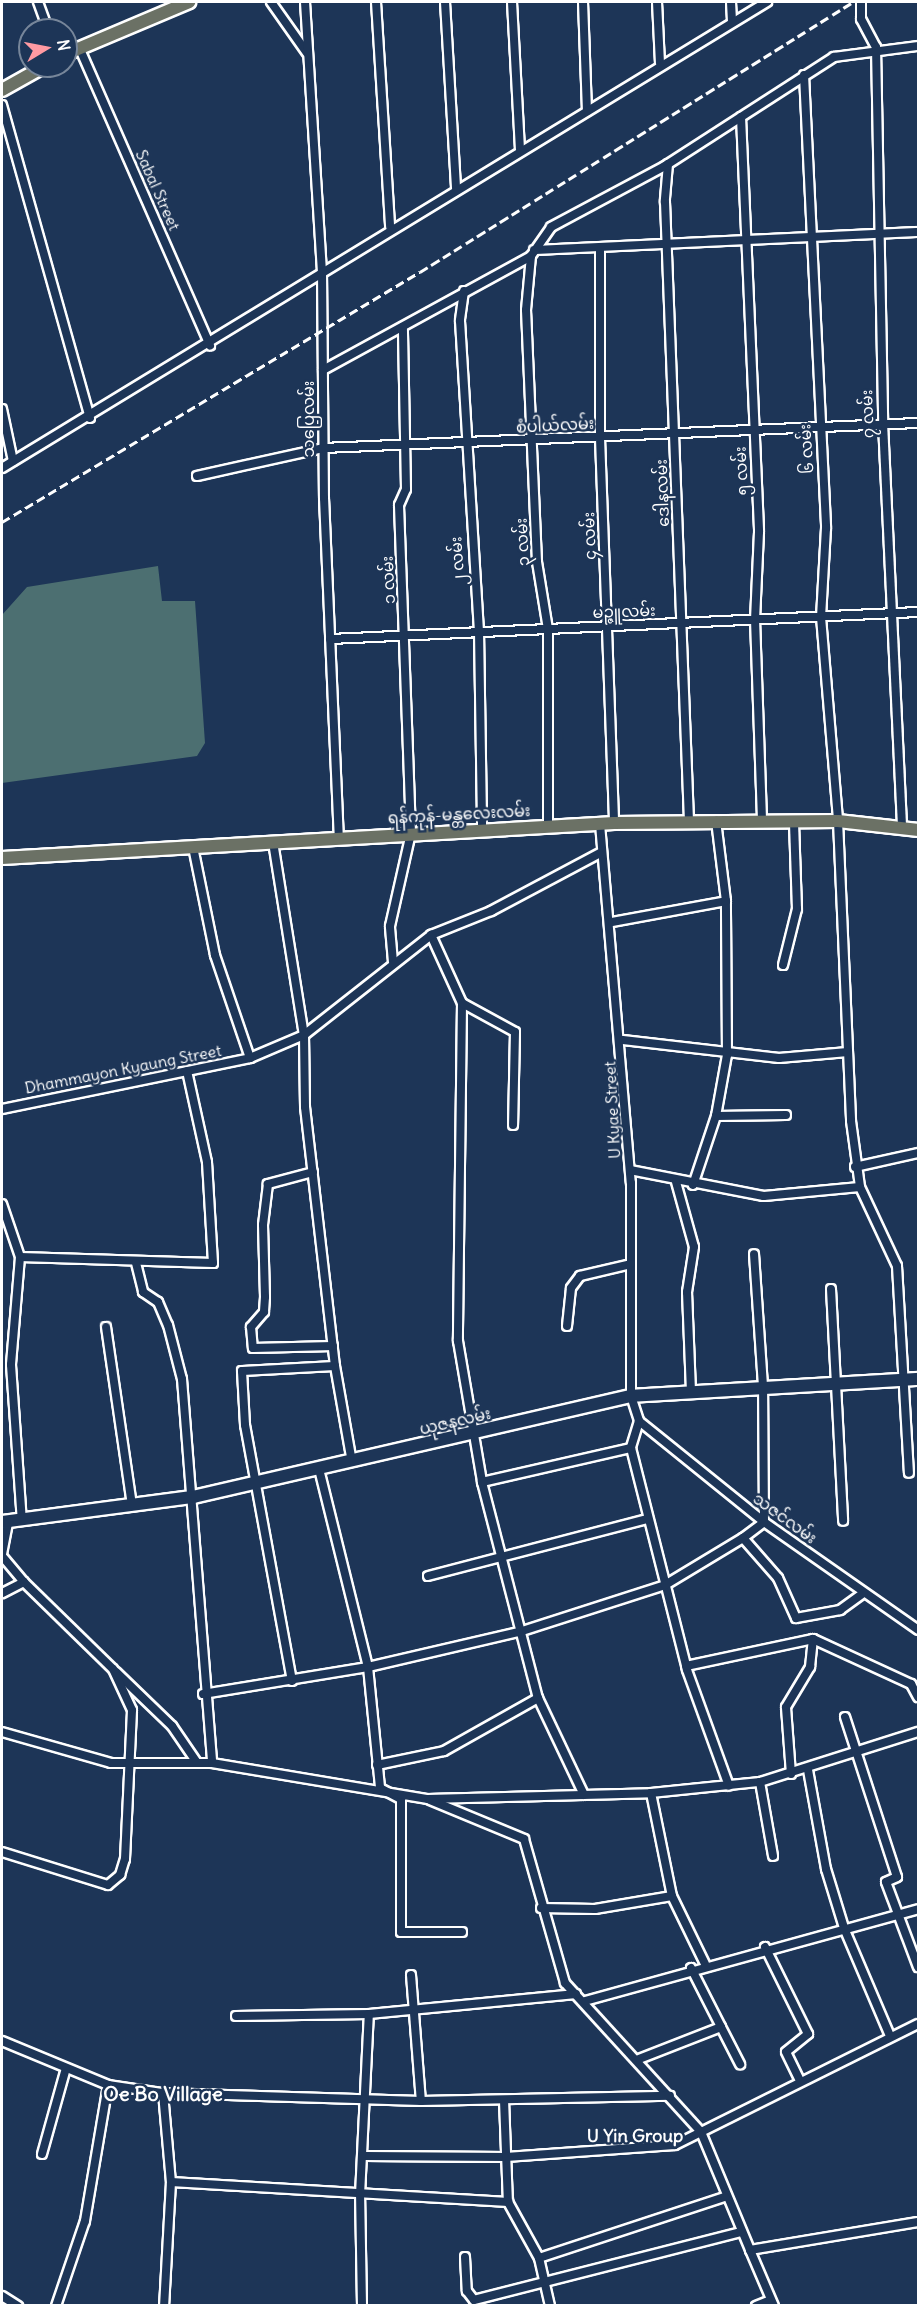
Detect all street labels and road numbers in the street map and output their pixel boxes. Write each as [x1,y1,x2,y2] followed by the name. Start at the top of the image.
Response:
[132,147,184,233] street label: Sabal Street
[298,381,318,457] street label: သပြေလမ်း
[857,389,877,439] street label: ၇ လမ်း
[515,413,595,437] street label: စံပါယ်လမ်း
[795,424,817,474] street label: ၆ လမ်း
[730,446,752,496] street label: ၅ လမ်း
[651,459,673,527] street label: ဒေါနလမ်း
[579,512,599,560] street label: ၄ လမ်း
[511,517,533,567] street label: ၃ လမ်း
[446,536,468,586] street label: ၂ လမ်း
[377,555,399,605] street label: ၁ လမ်း
[592,600,656,622] street label: မဉ္ဇူလမ်း
[387,801,531,827] street label: ရန်ကုန်-မန္တလေးလမ်း
[23,1041,223,1097] street label: Dhammayon Kyaung Street
[600,1061,624,1159] street label: U Kyae Street
[418,1403,492,1439] street label: ယုဇနလမ်း
[750,1489,820,1547] street label: သဇင်လမ်း

